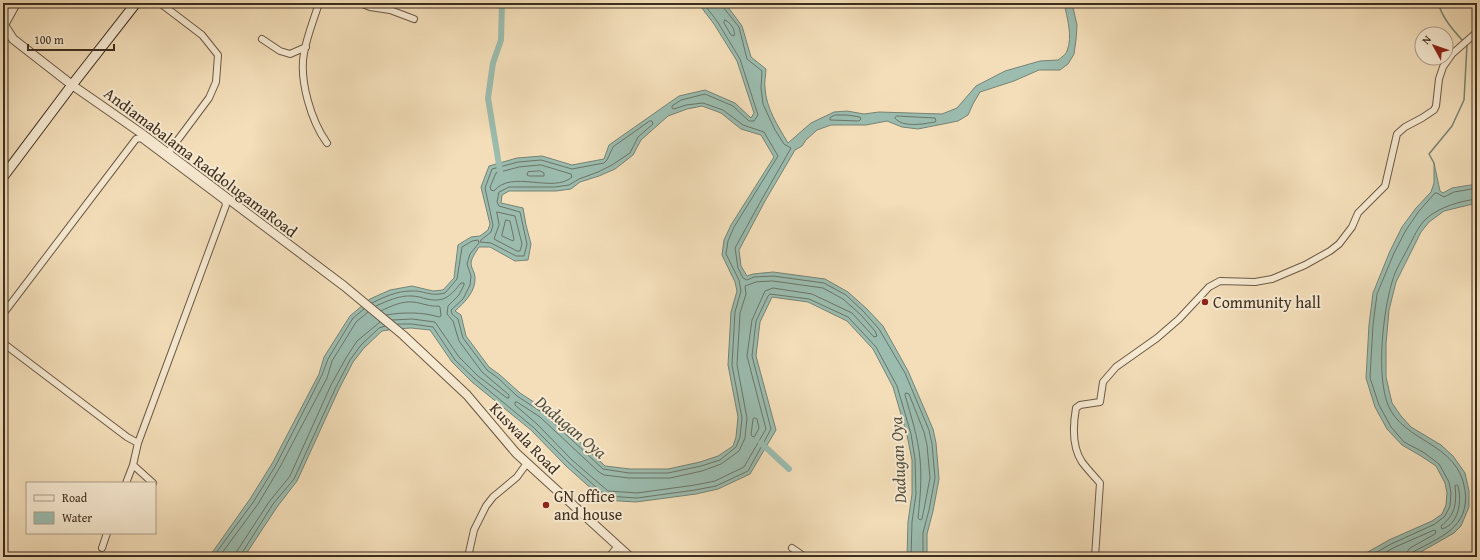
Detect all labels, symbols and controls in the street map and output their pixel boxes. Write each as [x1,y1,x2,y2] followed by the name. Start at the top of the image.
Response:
[28,26,114,52] scale bar
[1414,26,1454,66] north arrow
[34,31,64,48] text: 100 m
[1418,31,1435,48] text: N
[99,81,303,243] street label: Andiamabalama RaddolugamaRoad
[1213,290,1321,314] place label: Community hall
[1200,297,1210,307] marker: Community hall
[529,389,613,464] water label: Dadugan Oya
[484,396,566,480] street label: Kuswala Road
[883,416,912,505] water label: Dadugan Oya
[26,482,156,534] legend
[554,484,622,526] place label: GN office and house
[62,489,88,506] text: Road
[541,500,551,510] marker: GN office and house
[62,509,92,526] text: Water

